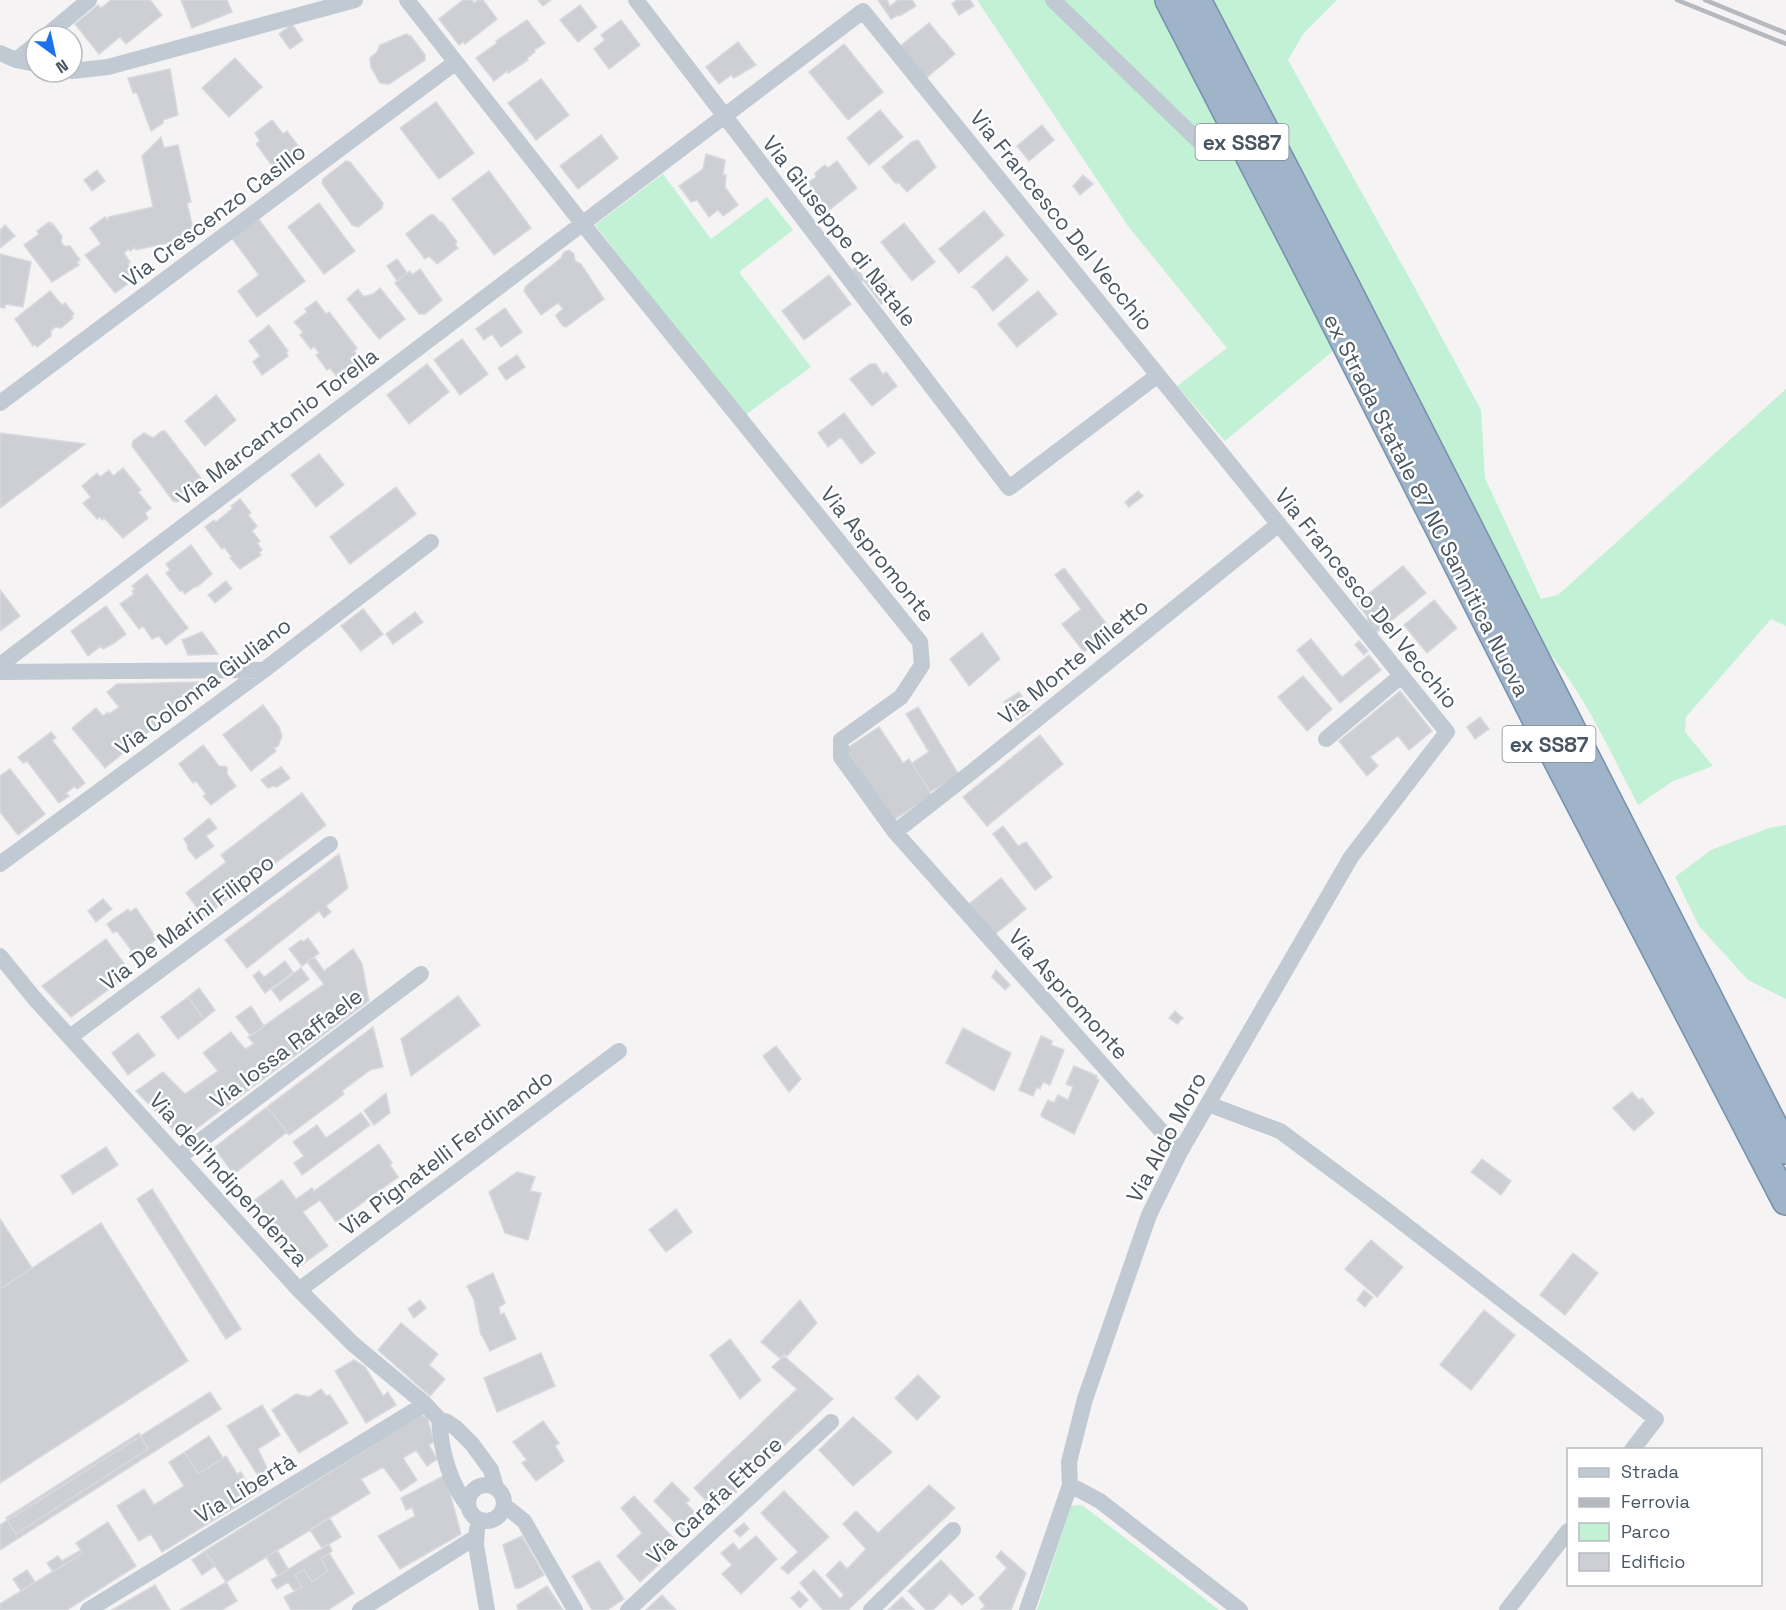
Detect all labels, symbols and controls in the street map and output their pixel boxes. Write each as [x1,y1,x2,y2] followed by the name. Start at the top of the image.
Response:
[24,24,84,84] north arrow
[52,54,72,78] text: N
[964,104,1160,336] street label: Via Francesco Del Vecchio
[1196,124,1288,160] road number: ex SS87
[757,130,923,332] street label: Via Giuseppe di Natale
[117,137,311,293] street label: Via Crescenzo Casillo
[1318,309,1536,702] street label: ex Strada Statale 87 NC Sannitica Nuova
[171,341,384,511] street label: Via Marcantonio Torella
[815,480,941,628] street label: Via Aspromonte
[1269,482,1465,714] street label: Via Francesco Del Vecchio
[992,592,1154,730] street label: Via Monte Miletto
[109,611,297,761] street label: Via Colonna Giuliano
[1502,726,1596,762] road number: ex SS87
[95,847,279,997] street label: Via De Marini Filippo
[1003,923,1135,1065] street label: Via Aspromonte
[204,981,368,1115] street label: Via Iossa Raffaele
[334,1063,558,1241] street label: Via Pignatelli Ferdinando
[1120,1067,1212,1207] street label: Via Aldo Moro
[143,1086,315,1272] street label: Via dell'Indipendenza
[640,1430,788,1570] street label: Via Carafa Ettore
[189,1447,301,1529] street label: Via Libertà
[1567,1448,1762,1586] legend
[1621,1460,1679,1483] text: Strada
[1621,1490,1690,1513] text: Ferrovia
[1621,1520,1670,1543] text: Parco
[1621,1550,1685,1573] text: Edificio

